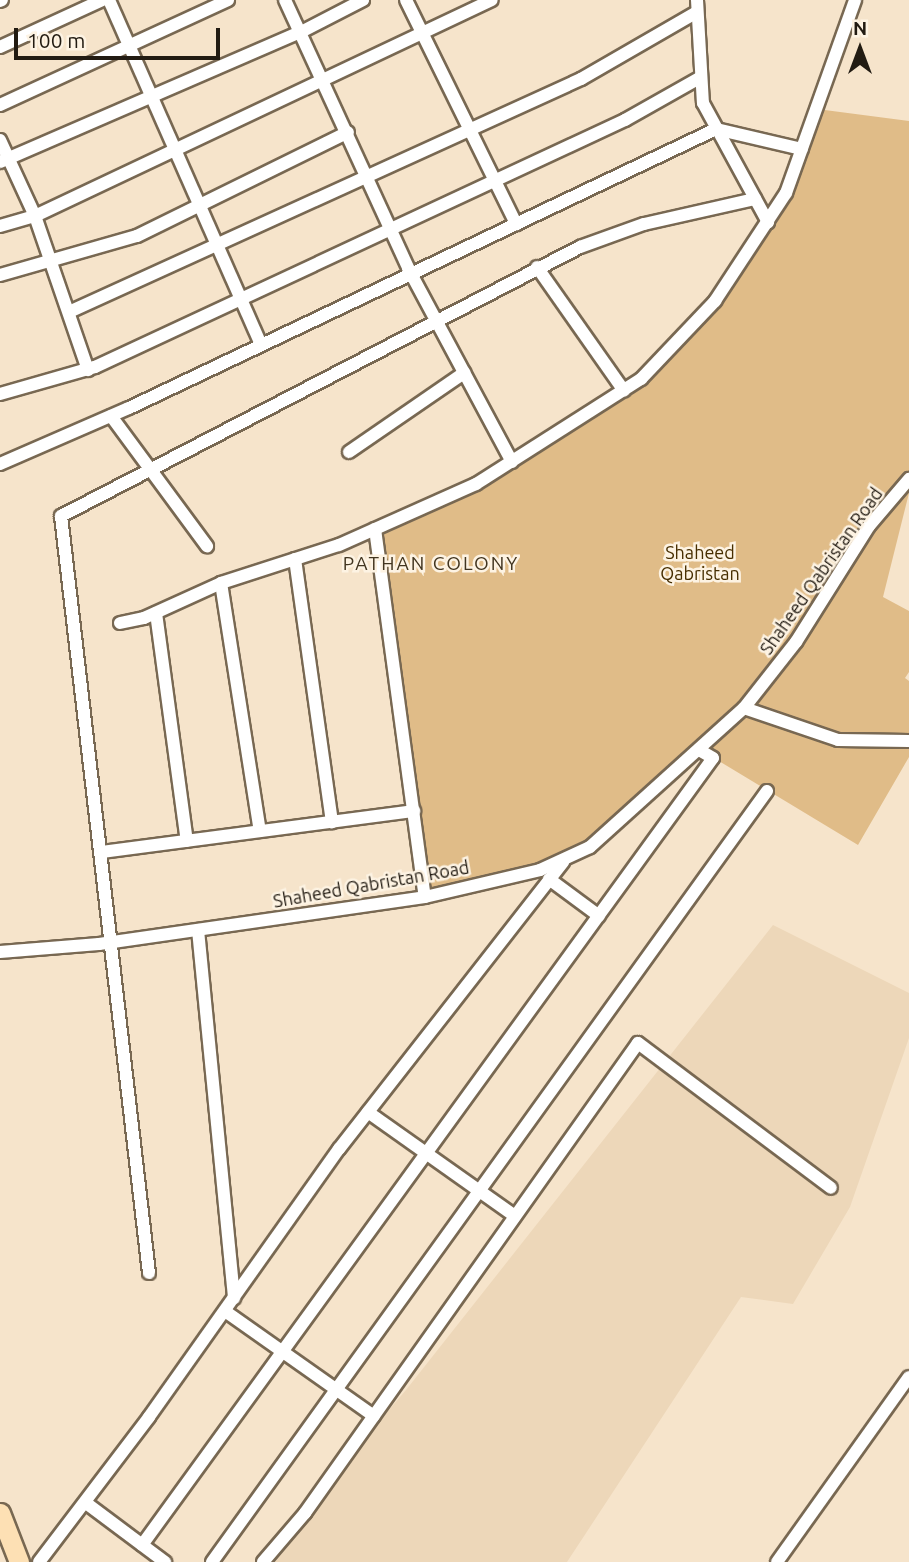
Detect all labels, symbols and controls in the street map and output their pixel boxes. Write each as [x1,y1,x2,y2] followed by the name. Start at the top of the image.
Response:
[18,14,224,58] scale bar
[825,14,895,84] north arrow
[853,17,867,39] text: N
[27,28,85,52] text: 100 m
[755,483,887,659] street label: Shaheed Qabristan Road
[660,542,740,584] park label: Shaheed Qabristan
[344,553,518,575] district label: PATHAN COLONY
[271,856,471,912] street label: Shaheed Qabristan Road

